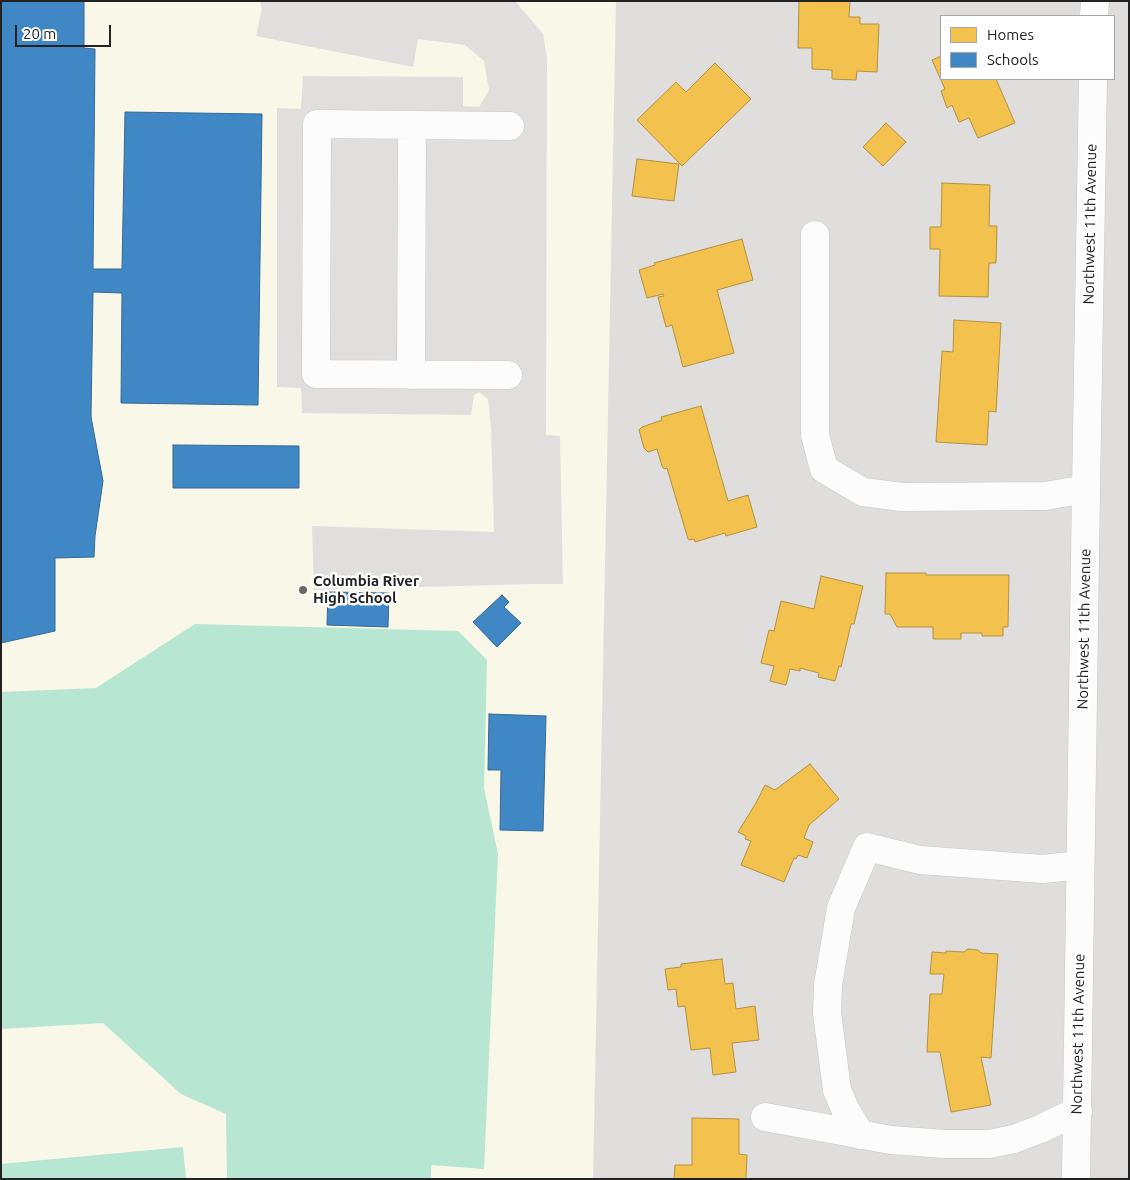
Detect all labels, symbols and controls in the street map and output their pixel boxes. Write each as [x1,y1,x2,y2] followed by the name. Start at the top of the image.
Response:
[18,15,114,47] scale bar
[940,15,1115,80] legend
[23,25,56,42] text: 20 m
[987,26,1034,43] text: Homes
[987,51,1038,68] text: Schools
[1080,144,1100,304] street label: Northwest 11th Avenue
[1074,549,1094,709] street label: Northwest 11th Avenue
[313,572,419,607] place label: Columbia River High School
[297,584,309,596] marker: Columbia River High School
[1068,954,1088,1114] street label: Northwest 11th Avenue

